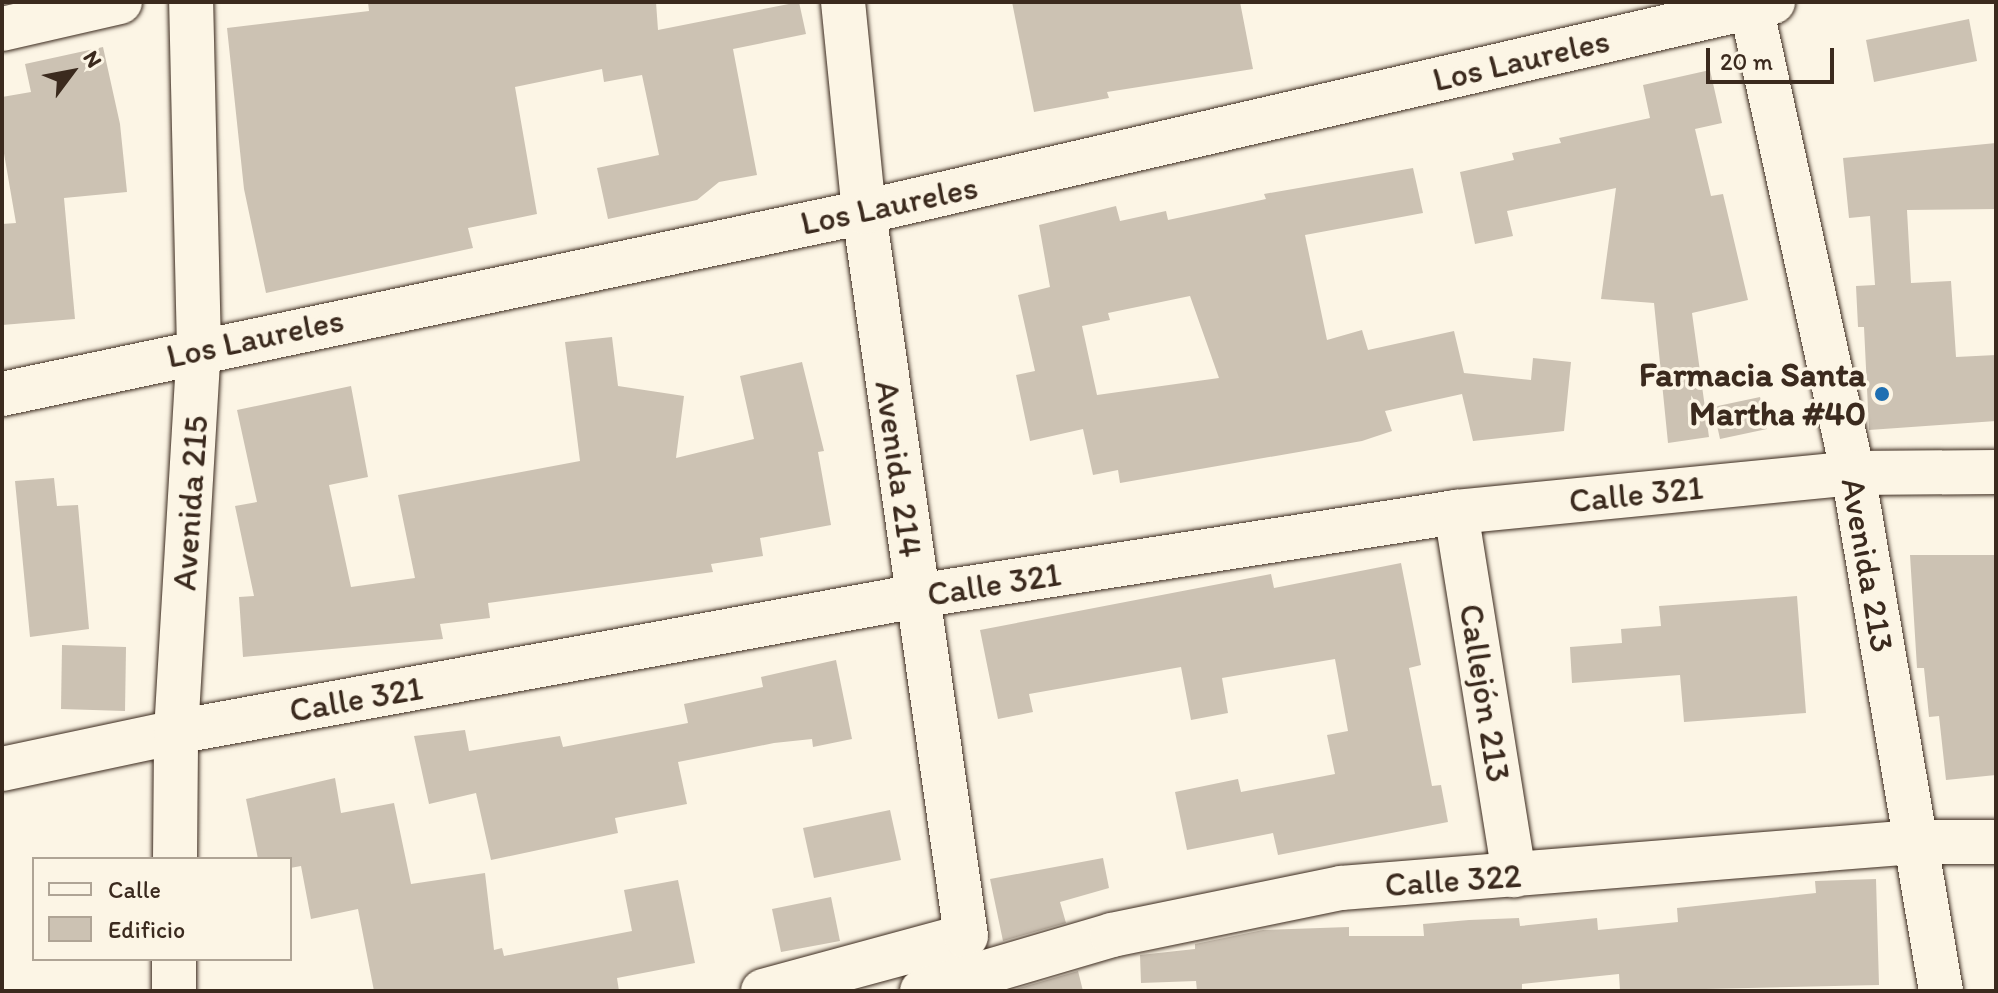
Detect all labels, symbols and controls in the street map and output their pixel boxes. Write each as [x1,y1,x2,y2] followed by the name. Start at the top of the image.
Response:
[1428,20,1614,100] street label: Los Laureles
[32,32,112,112] north arrow
[1710,32,1838,82] scale bar
[77,46,108,72] text: N
[1720,47,1773,76] text: 20 m
[796,166,982,244] street label: Los Laureles
[162,299,348,377] street label: Los Laureles
[1639,354,1866,434] place label: Farmacia Santa Martha #40
[866,378,932,560] street label: Avenida 214
[1873,385,1891,403] marker: Farmacia Santa Martha #40
[164,414,216,592] street label: Avenida 215
[1567,467,1705,521] street label: Calle 321
[1833,475,1903,655] street label: Avenida 213
[924,553,1064,615] street label: Calle 321
[1451,601,1519,785] street label: Callejón 213
[286,667,426,731] street label: Calle 321
[1383,855,1523,905] street label: Calle 322
[32,857,292,961] legend
[108,875,161,904] text: Calle
[108,915,185,944] text: Edificio

